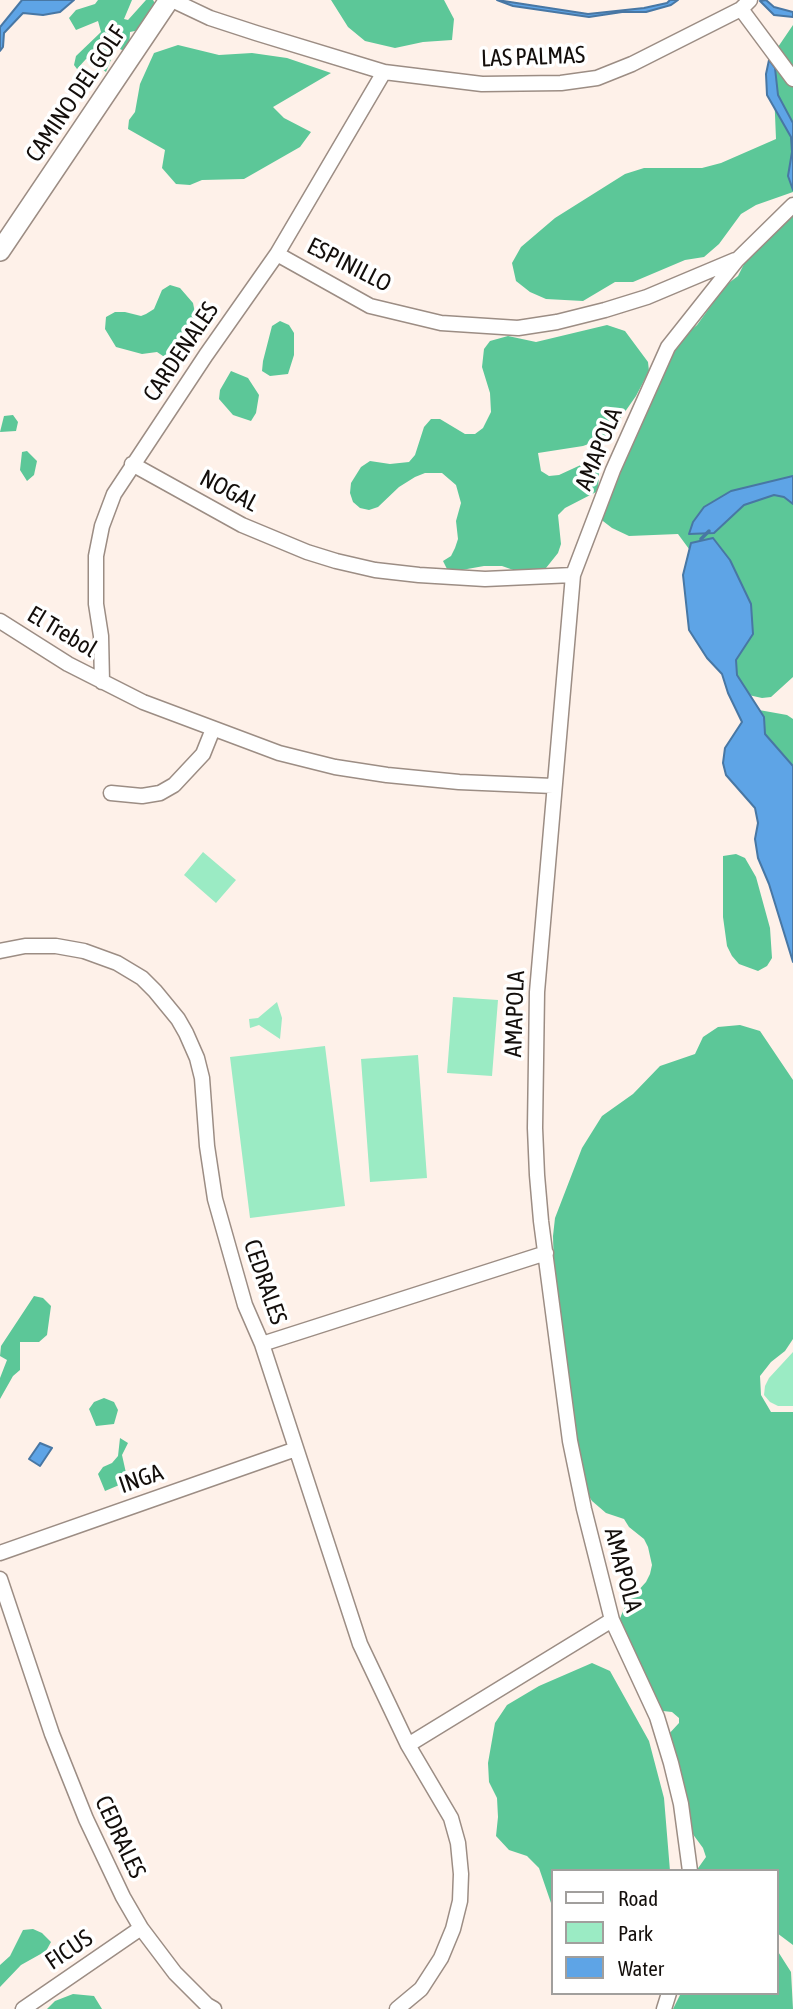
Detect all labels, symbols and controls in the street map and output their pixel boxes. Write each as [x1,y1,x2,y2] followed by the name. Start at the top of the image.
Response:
[20,20,132,168] street label: CAMINO DEL GOLF
[480,41,586,73] street label: LAS PALMAS
[302,232,396,298] street label: ESPINILLO
[137,297,225,407] street label: CARDENALES
[569,404,629,494] street label: AMAPOLA
[195,464,263,518] street label: NOGAL
[22,600,102,664] street label: El Trebol
[499,970,531,1058] street label: AMAPOLA
[237,1236,293,1328] street label: CEDRALES
[115,1458,167,1500] street label: INGA
[598,1525,648,1615] street label: AMAPOLA
[88,1791,152,1883] street label: CEDRALES
[552,1869,779,1995] legend
[618,1886,658,1910] text: Road
[618,1921,653,1945] text: Park
[40,1924,98,1976] street label: FICUS
[618,1956,664,1980] text: Water

